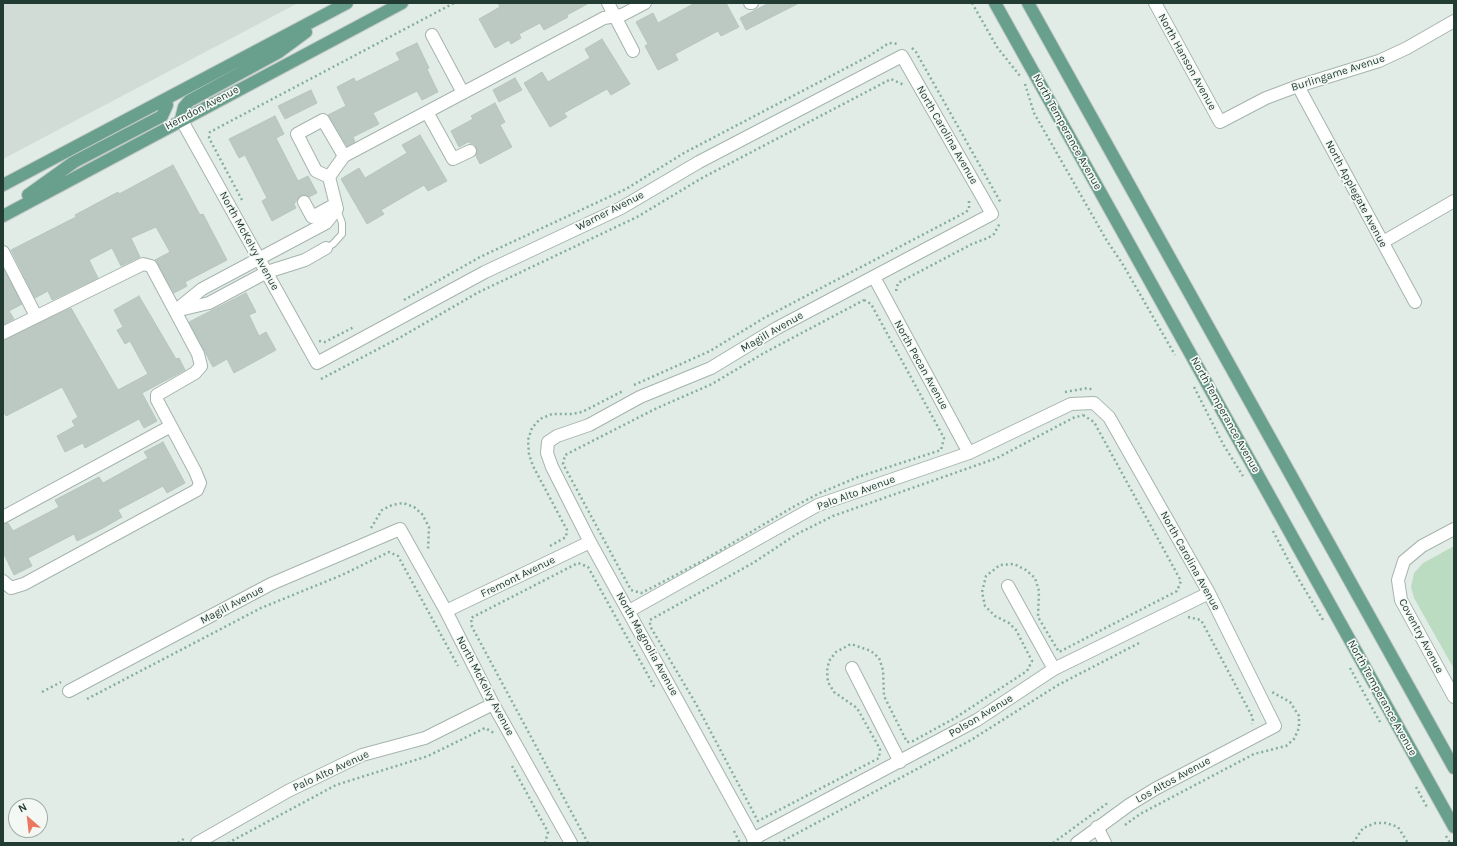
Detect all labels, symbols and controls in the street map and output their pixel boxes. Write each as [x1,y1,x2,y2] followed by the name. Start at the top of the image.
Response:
[1155,11,1219,113] street label: North Hanson Avenue
[1290,52,1386,94] street label: Burlingame Avenue
[1030,72,1104,192] street label: North Temperance Avenue
[163,83,241,133] street label: Herndon Avenue
[913,83,981,187] street label: North Carolina Avenue
[1322,138,1390,250] street label: North Applegate Avenue
[574,188,646,234] street label: Warner Avenue
[216,189,282,293] street label: North McKelvy Avenue
[738,309,806,355] street label: Magill Avenue
[891,318,951,412] street label: North Pecan Avenue
[1188,355,1262,475] street label: North Temperance Avenue
[815,473,897,513] street label: Palo Alto Avenue
[1157,509,1223,613] street label: North Carolina Avenue
[479,553,557,601] street label: Fremont Avenue
[198,583,266,627] street label: Magill Avenue
[613,590,681,698] street label: North Magnolia Avenue
[1396,596,1446,676] street label: Coventry Avenue
[453,634,517,738] street label: North McKelvy Avenue
[1345,638,1419,758] street label: North Temperance Avenue
[947,692,1015,740] street label: Polson Avenue
[291,748,371,794] street label: Palo Alto Avenue
[1133,754,1213,806] street label: Los Altos Avenue
[8,798,48,838] north arrow
[16,800,29,815] text: N

